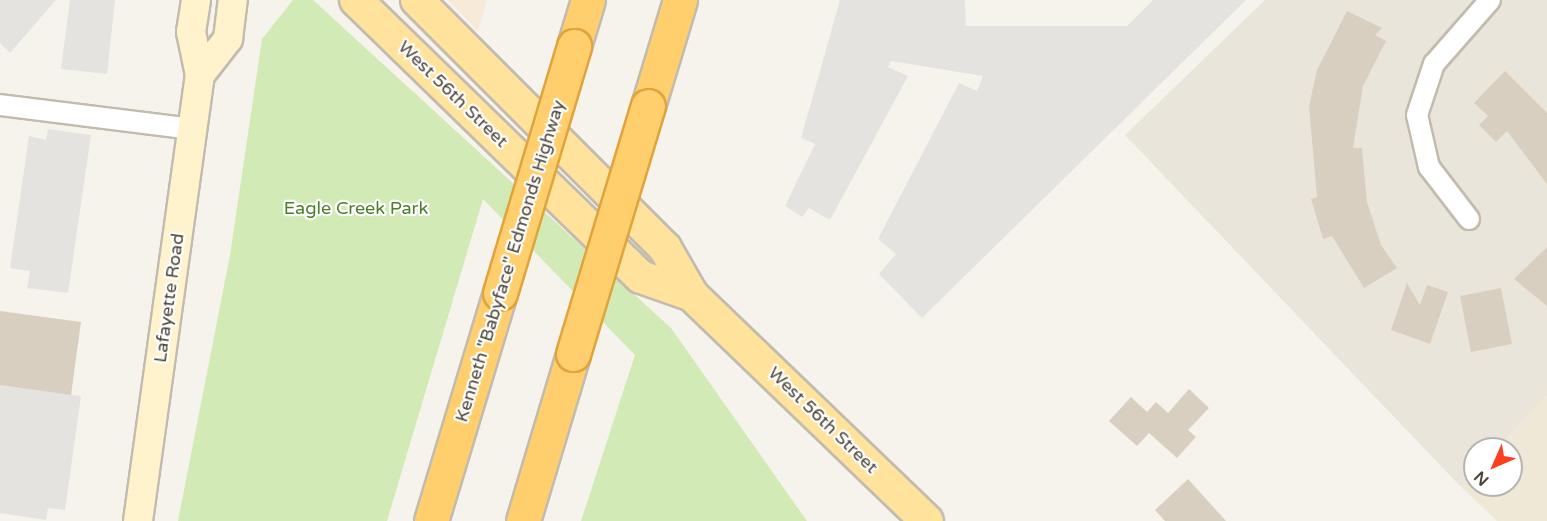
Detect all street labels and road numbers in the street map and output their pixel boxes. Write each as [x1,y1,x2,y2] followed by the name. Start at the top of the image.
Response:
[394,36,512,152] street label: West 56th Street
[451,97,569,425] street label: Kenneth "Babyface" Edmonds Highway
[149,232,189,364] street label: Lafayette Road
[764,362,882,478] street label: West 56th Street

